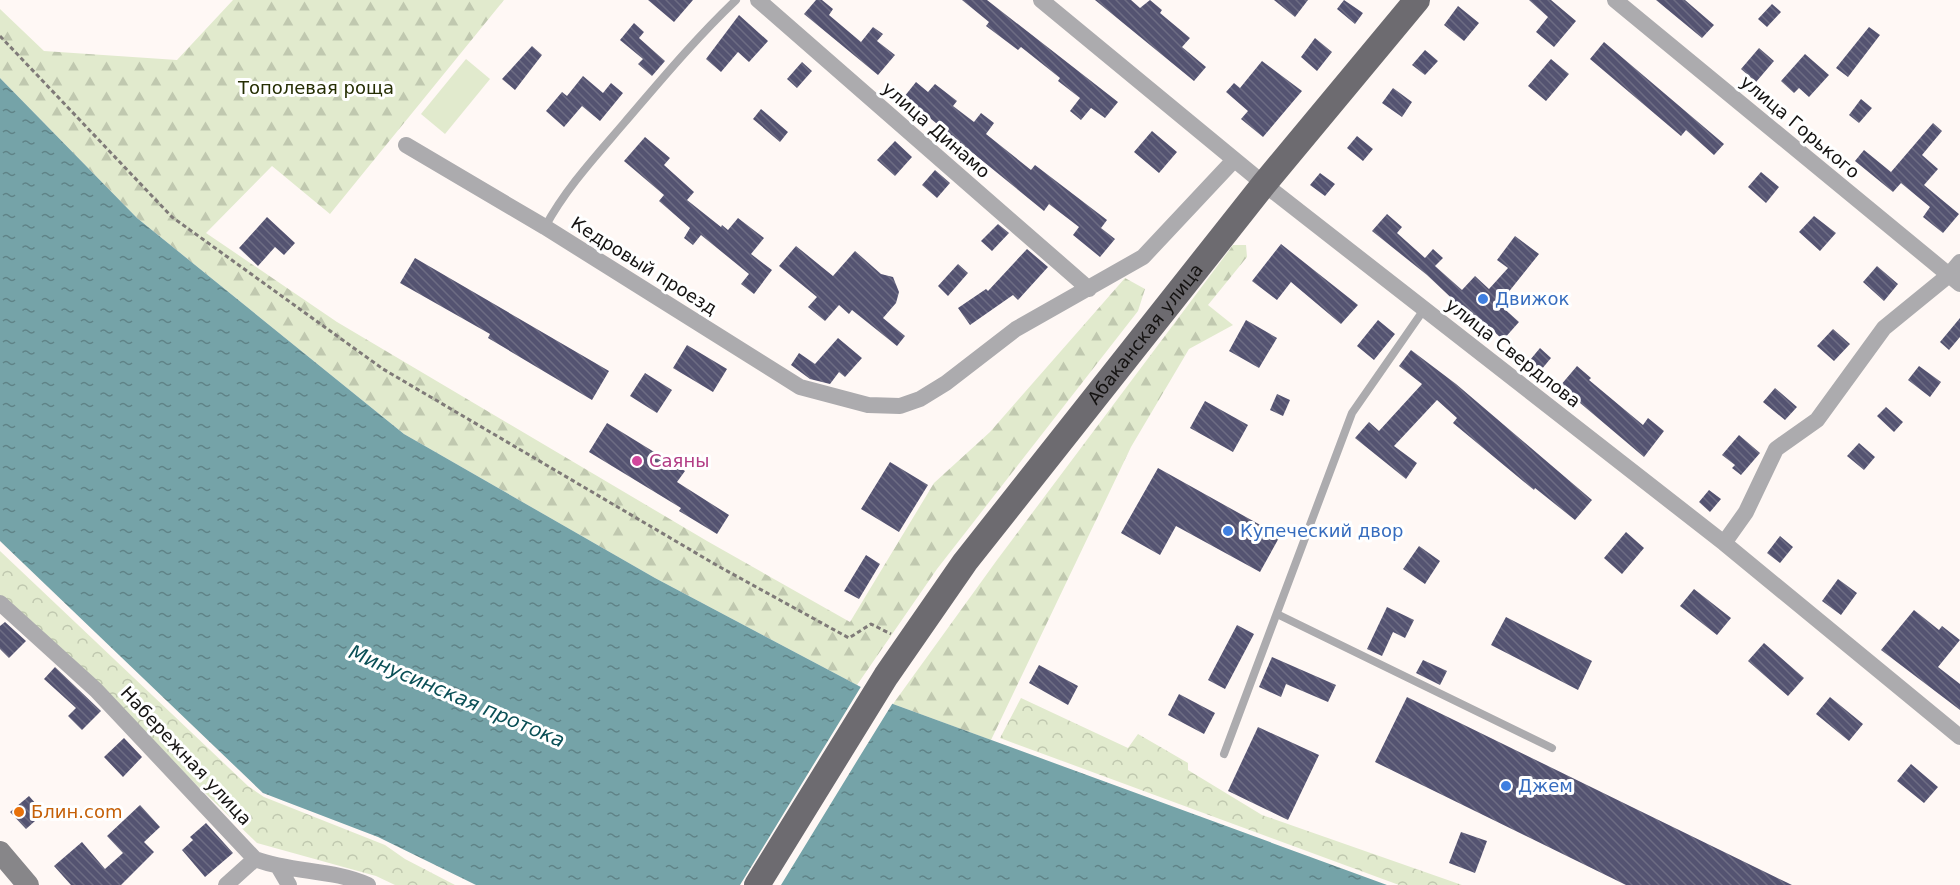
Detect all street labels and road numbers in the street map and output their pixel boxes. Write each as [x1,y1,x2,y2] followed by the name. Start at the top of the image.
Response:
[1736,71,1864,183] street label: улица Горького
[878,77,995,182] street label: улица Динамо
[567,212,721,319] street label: Кедровый проезд
[1083,259,1207,408] street label: Абаканская улица
[1442,293,1585,412] street label: улица Свердлова
[117,682,256,829] street label: Набережная улица

